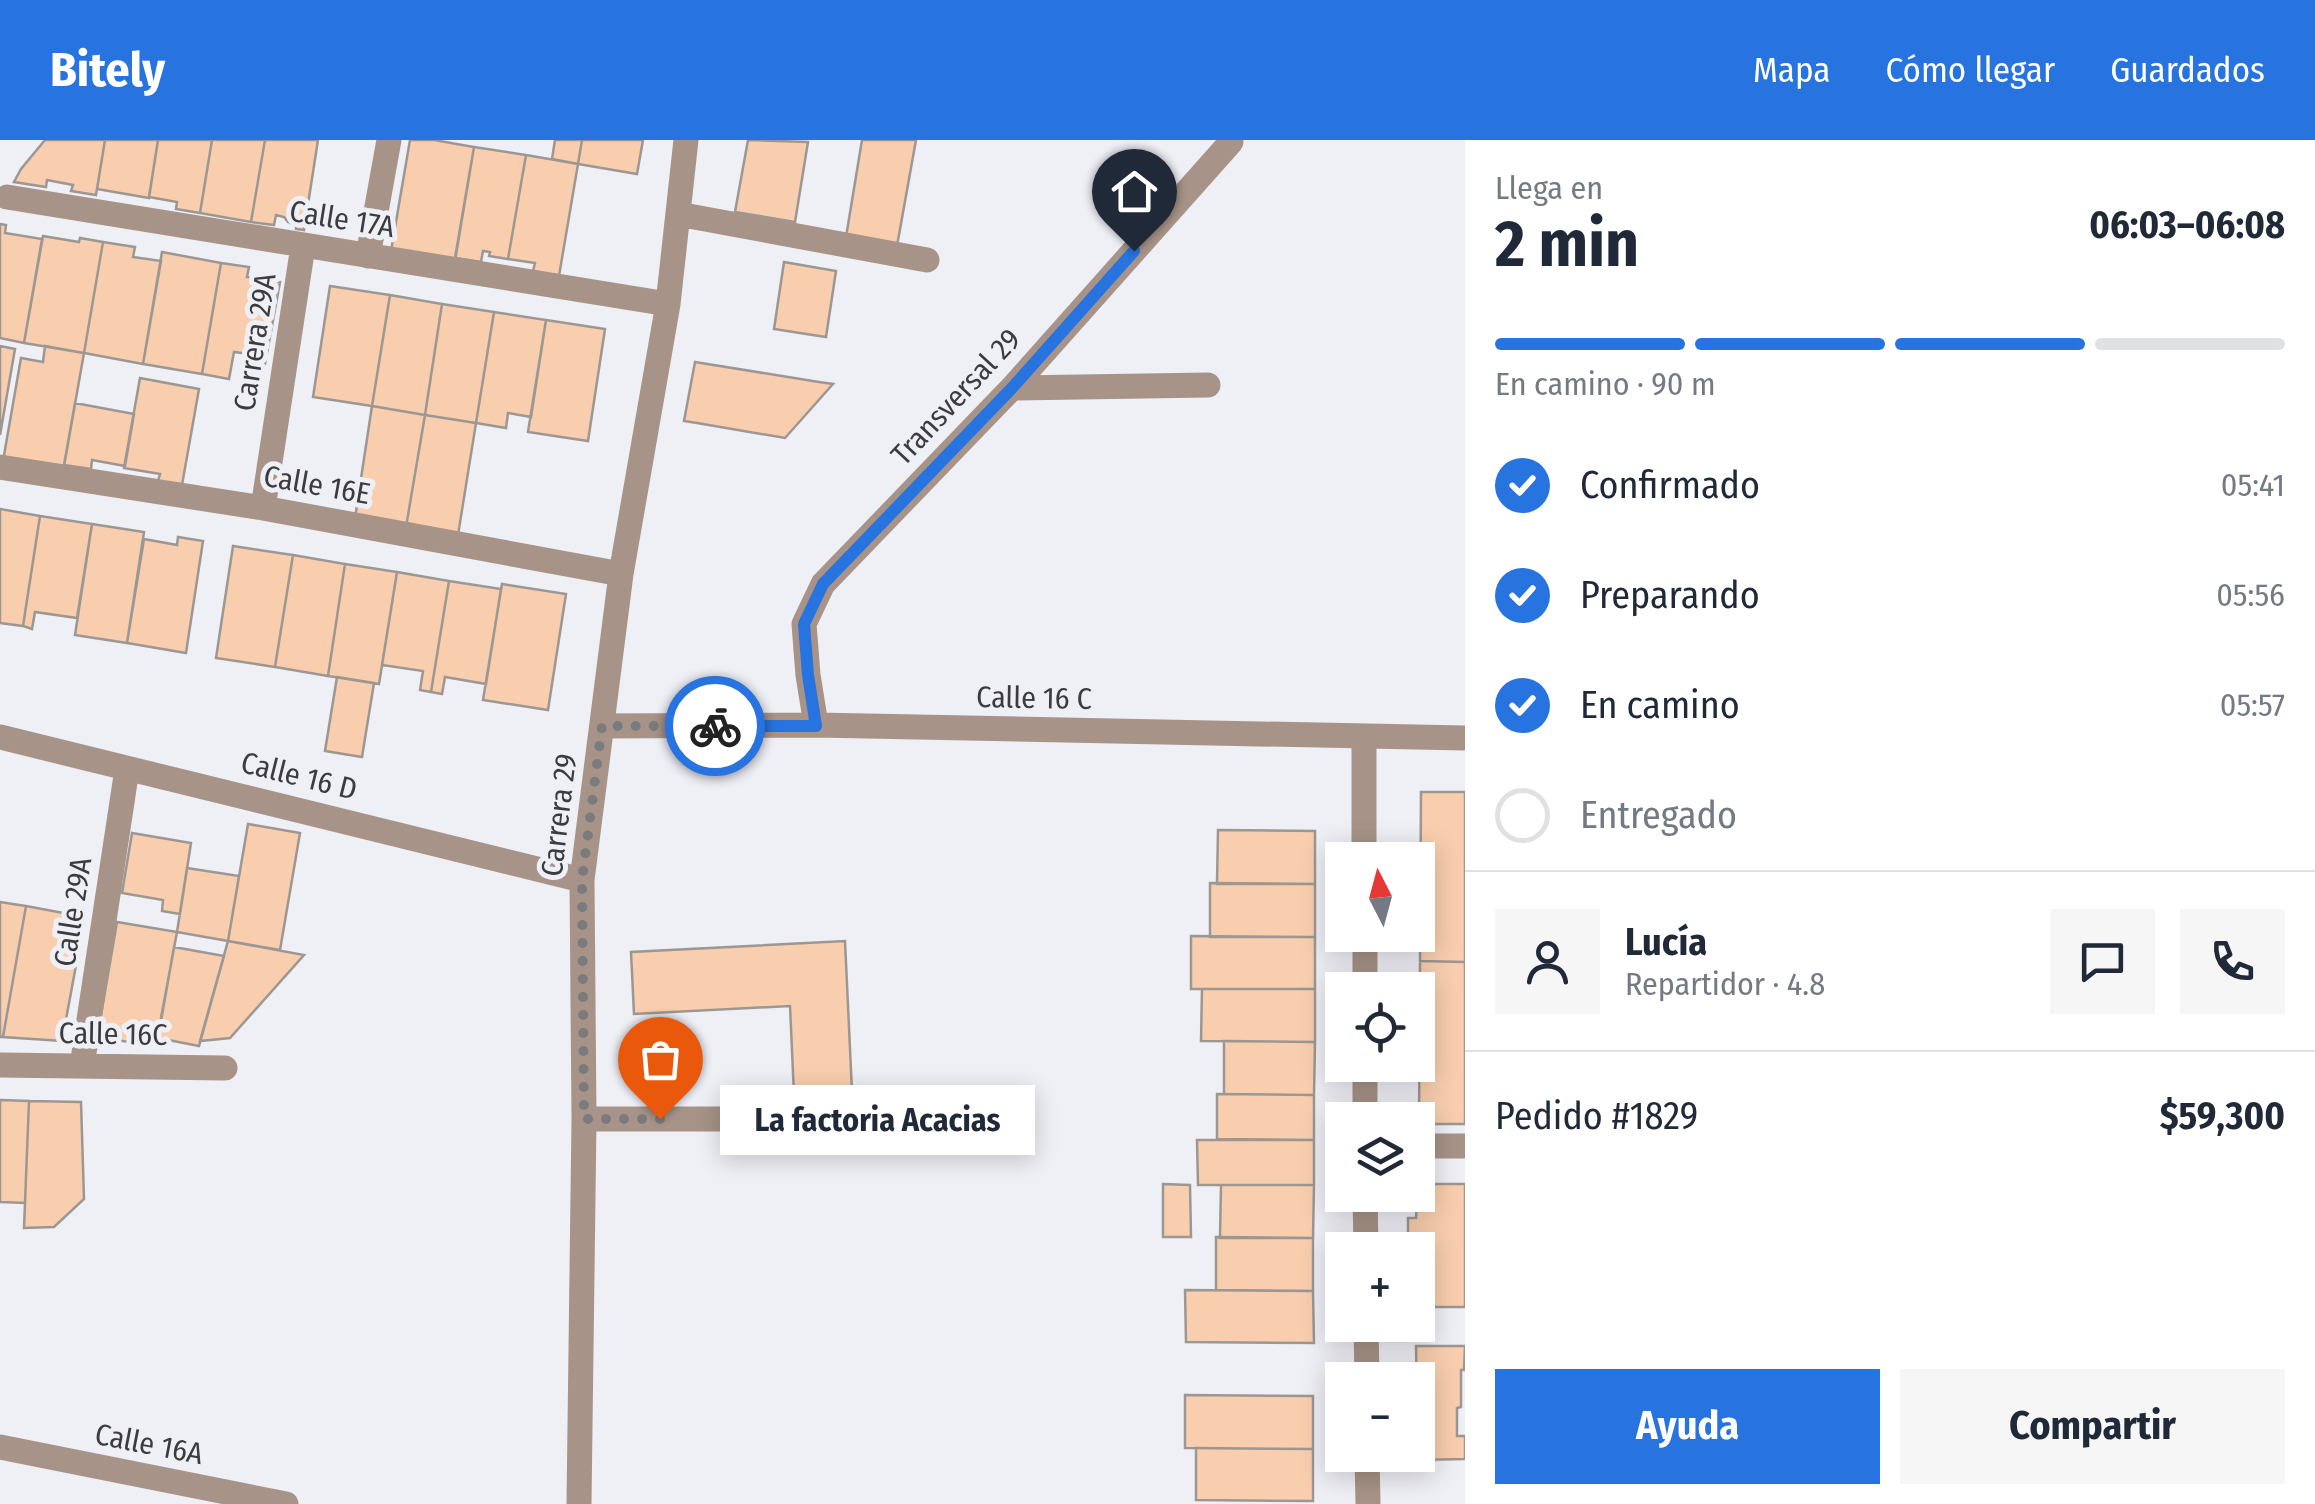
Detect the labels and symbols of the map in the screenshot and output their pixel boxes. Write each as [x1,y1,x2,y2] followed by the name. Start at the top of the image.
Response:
[1092,149,1177,252] pin
[287,193,397,245] street label: Calle 17A
[226,270,284,413] street label: Carrera 29A
[884,321,1028,473] street label: Transversal 29
[261,458,373,512] street label: Calle 16E
[665,676,765,776] courier
[976,679,1092,717] street label: Calle 16 C
[237,744,361,808] street label: Calle 16 D
[534,752,584,878] street label: Carrera 29
[1325,842,1435,952] north arrow
[47,855,99,969] street label: Calle 29A
[58,1015,168,1053] street label: Calle 16C
[618,1017,703,1120] pin
[720,1084,1035,1154] callout: La factoria Acacias
[92,1416,206,1472] street label: Calle 16A

